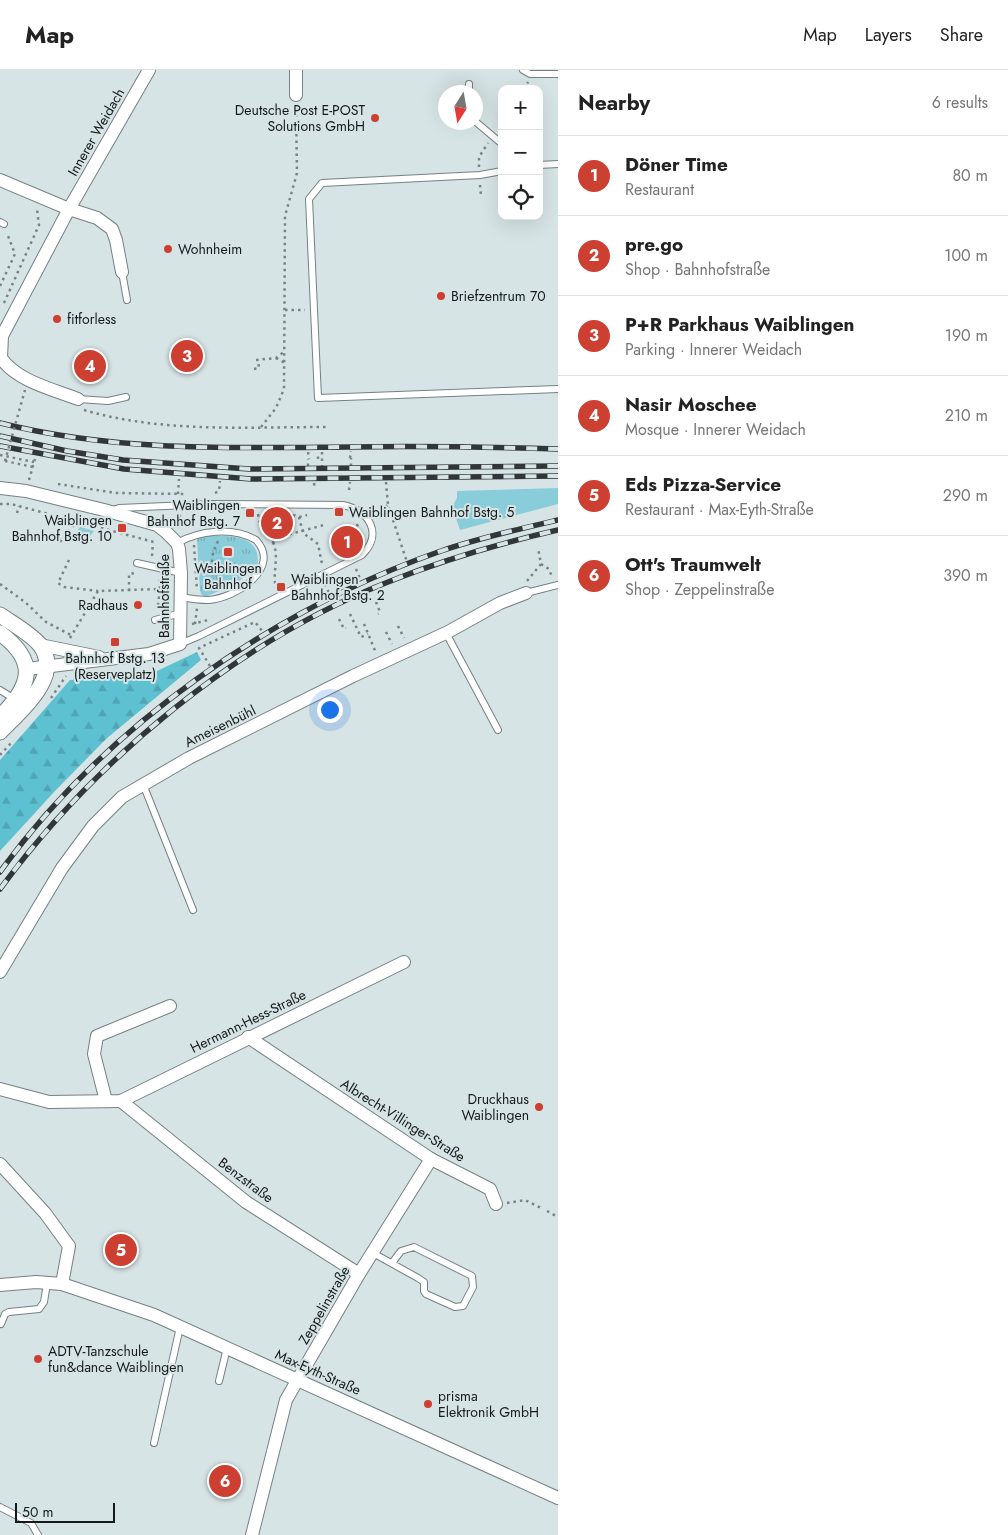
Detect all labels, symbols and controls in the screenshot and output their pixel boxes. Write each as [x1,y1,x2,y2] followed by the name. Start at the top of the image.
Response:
[25,17,74,52] text: Map
[803,22,837,48] text: Map
[865,22,912,48] text: Layers
[940,22,983,48] text: Share
[63,84,129,180] street label: Innerer Weidach
[438,85,483,130] north arrow
[498,85,543,220] map controls
[498,85,543,130] button: +
[578,88,650,118] text: Nearby
[932,91,988,114] text: 6 results
[235,100,365,136] place label: Deutsche Post E-POST Solutions GmbH
[369,112,381,124] marker: Deutsche Post E-POST Solutions GmbH
[498,130,543,175] button: −
[625,151,728,178] text: Döner Time
[590,164,598,187] text: 1
[952,164,988,187] text: 80 m
[498,175,543,220] button: locate
[625,178,694,201] text: Restaurant
[625,231,683,258] text: pre.go
[178,239,242,259] place label: Wohnheim
[162,243,174,255] marker: Wohnheim
[589,244,599,267] text: 2
[944,244,988,267] text: 100 m
[625,258,770,281] text: Shop · Bahnhofstraße
[451,286,546,306] place label: Briefzentrum 70
[435,290,447,302] marker: Briefzentrum 70
[67,309,117,329] place label: fitforless
[625,311,855,338] text: P+R Parkhaus Waiblingen
[51,313,63,325] marker: fitforless
[589,324,599,347] text: 3
[945,324,988,347] text: 190 m
[171,337,203,375] pin: 3
[625,338,802,361] text: Parking · Innerer Weidach
[74,347,106,385] pin: 4
[625,391,757,418] text: Nasir Moschee
[588,404,600,427] text: 4
[945,404,988,427] text: 210 m
[625,418,806,441] text: Mosque · Innerer Weidach
[625,471,781,498] text: Eds Pizza-Service
[589,484,599,507] text: 5
[943,484,988,507] text: 290 m
[147,495,241,531] place label: Waiblingen Bahnhof Bstg. 7
[625,498,814,521] text: Restaurant · Max-Eyth-Straße
[349,502,514,522] place label: Waiblingen Bahnhof Bstg. 5
[261,504,293,542] pin: 2
[333,506,345,518] marker: Waiblingen Bahnhof Bstg. 5
[244,507,256,519] marker: Waiblingen Bahnhof Bstg. 7
[12,510,112,546] place label: Waiblingen Bahnhof Bstg. 10
[116,522,128,534] marker: Waiblingen Bahnhof Bstg. 10
[331,523,363,561] pin: 1
[222,546,234,558] marker: Waiblingen Bahnhof
[625,551,761,578] text: Ott's Traumwelt
[154,554,174,638] street label: Bahnhofstraße
[194,558,262,594] place label: Waiblingen Bahnhof
[589,564,599,587] text: 6
[943,564,988,587] text: 390 m
[291,569,385,605] place label: Waiblingen Bahnhof Bstg. 2
[625,578,774,601] text: Shop · Zeppelinstraße
[275,581,287,593] marker: Waiblingen Bahnhof Bstg. 2
[78,595,128,615] place label: Radhaus
[132,599,144,611] marker: Radhaus
[109,636,121,648] marker: Bahnhof Bstg. 13 (Reserveplatz)
[65,648,165,684] place label: Bahnhof Bstg. 13 (Reserveplatz)
[317,697,343,723] your location
[181,700,259,752] street label: Ameisenbühl
[187,984,309,1058] street label: Hermann-Hess-Straße
[337,1073,469,1167] street label: Albrecht-Villinger-Straße
[461,1089,529,1125] place label: Druckhaus Waiblingen
[533,1101,545,1113] marker: Druckhaus Waiblingen
[214,1153,278,1207] street label: Benzstraße
[105,1231,137,1269] pin: 5
[293,1262,355,1348] street label: Zeppelinstraße
[48,1341,184,1377] place label: ADTV-Tanzschule fun&dance Waiblingen
[272,1344,364,1400] street label: Max-Eyth-Straße
[32,1353,44,1365] marker: ADTV-Tanzschule fun&dance Waiblingen
[438,1386,539,1422] place label: prisma Elektronik GmbH
[422,1398,434,1410] marker: prisma Elektronik GmbH
[209,1462,241,1500] pin: 6
[15,1500,115,1523] scale bar
[22,1502,53,1522] text: 50 m

